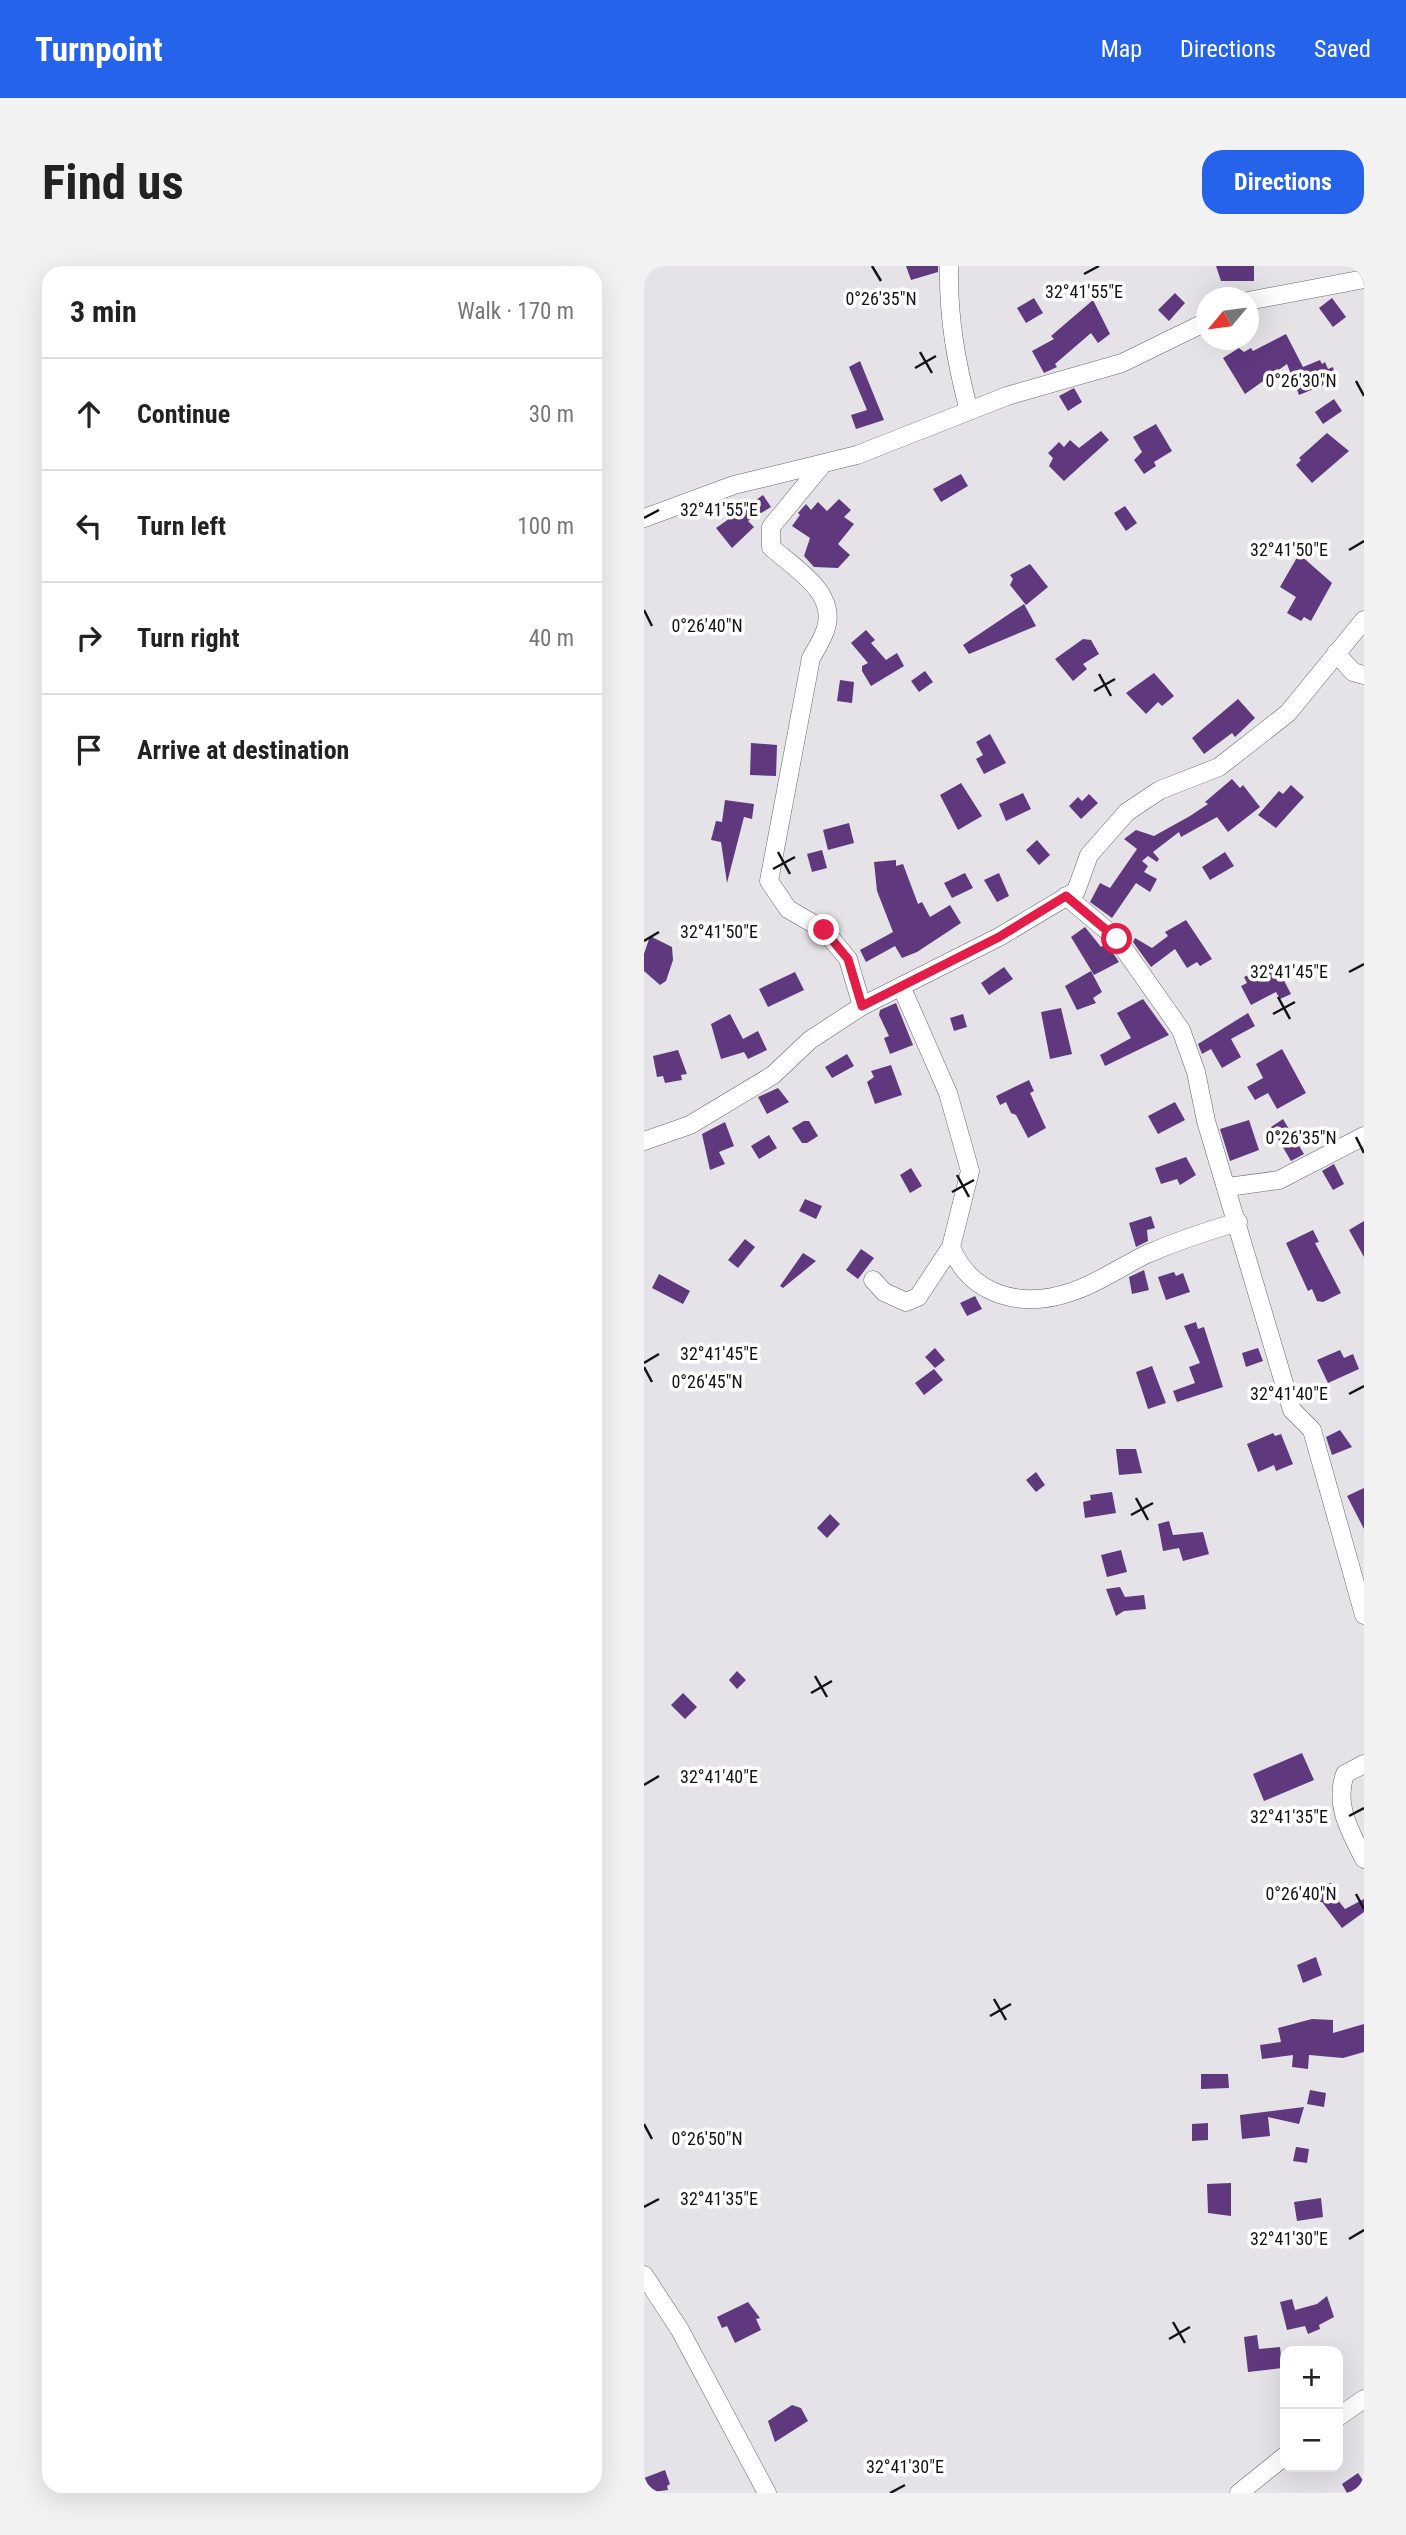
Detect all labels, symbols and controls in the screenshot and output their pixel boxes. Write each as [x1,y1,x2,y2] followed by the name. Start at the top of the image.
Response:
[35,30,163,69] text: Turnpoint
[1101,35,1142,63] text: Map
[1180,35,1276,63] text: Directions
[1314,35,1371,63] text: Saved
[1202,150,1364,214] button: Directions
[42,154,184,211] text: Find us
[1045,281,1123,302] text: 32°41'55"E
[1196,287,1259,350] north arrow
[845,288,917,309] text: 0°26'35"N
[70,294,137,329] text: 3 min
[457,298,574,325] text: Walk · 170 m
[1265,370,1337,391] text: 0°26'30"N
[70,395,108,433] icon: ahead
[137,399,230,429] text: Continue
[529,401,574,428] text: 30 m
[680,499,758,520] text: 32°41'55"E
[70,507,108,545] icon: left
[137,511,226,541] text: Turn left
[517,513,574,540] text: 100 m
[1250,539,1328,560] text: 32°41'50"E
[671,615,743,636] text: 0°26'40"N
[70,619,108,657] icon: right
[137,623,239,653] text: Turn right
[529,625,574,652] text: 40 m
[70,731,108,769] icon: arrive
[137,735,349,765] text: Arrive at destination
[808,914,839,945] route end
[680,921,758,942] text: 32°41'50"E
[1101,923,1132,954] route start
[1250,961,1328,982] text: 32°41'45"E
[1265,1127,1337,1148] text: 0°26'35"N
[680,1343,758,1364] text: 32°41'45"E
[671,1371,743,1392] text: 0°26'45"N
[1250,1383,1328,1404] text: 32°41'40"E
[680,1766,758,1787] text: 32°41'40"E
[1250,1806,1328,1827] text: 32°41'35"E
[1265,1883,1337,1904] text: 0°26'40"N
[671,2128,743,2149] text: 0°26'50"N
[680,2188,758,2209] text: 32°41'35"E
[1250,2228,1328,2249] text: 32°41'30"E
[1280,2346,1343,2472] map controls
[1280,2346,1343,2409] button: +
[1280,2409,1343,2472] button: −
[866,2456,944,2477] text: 32°41'30"E

